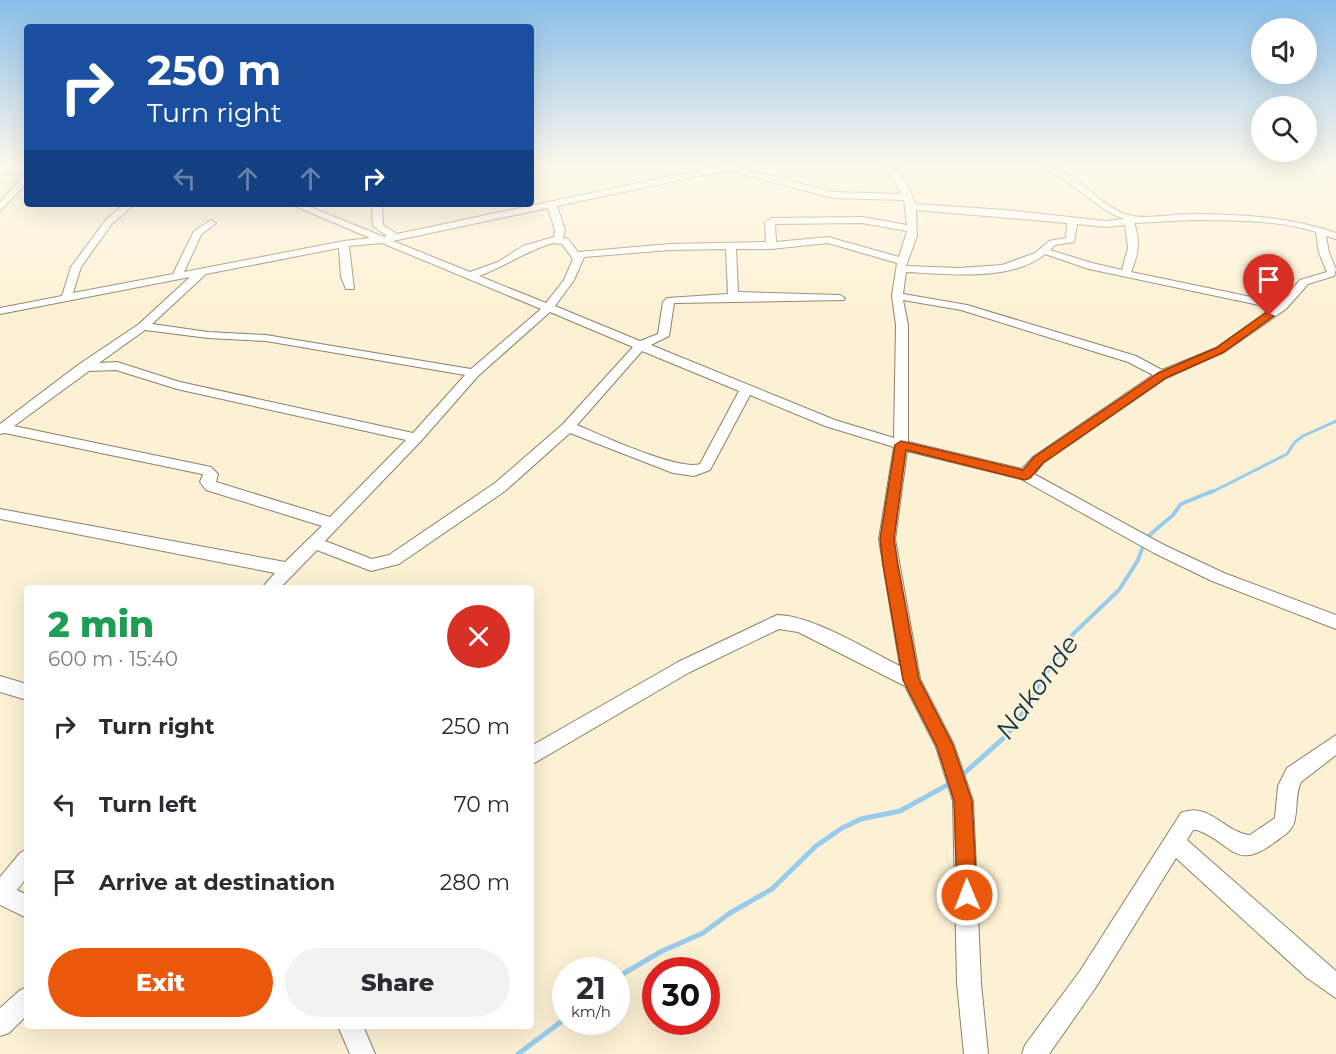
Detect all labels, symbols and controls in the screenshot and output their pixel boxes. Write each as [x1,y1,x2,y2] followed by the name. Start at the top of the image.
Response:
[1251,18,1317,162] map controls
[1251,18,1317,84] button: sound
[147,44,281,96] text: 250 m
[48,48,126,126] icon: right
[147,96,282,129] text: Turn right
[1251,96,1317,162] button: search
[168,162,201,195] icon: left
[231,162,264,195] icon: ahead
[294,162,327,195] icon: ahead
[357,162,390,195] icon: right
[1243,254,1294,316] pin
[1252,263,1285,296] icon: arrive
[48,602,154,646] text: 2 min
[447,605,510,668] button: close
[989,629,1085,745] water label: Nakonde
[48,647,178,671] text: 600 m · 15:40
[48,710,81,743] icon: right
[99,713,214,740] text: Turn right
[441,713,510,740] text: 250 m
[48,788,81,821] icon: left
[99,791,197,818] text: Turn left
[454,791,510,818] text: 70 m
[935,863,999,927] position arrow
[48,866,81,899] icon: arrive
[99,869,335,896] text: Arrive at destination
[440,869,510,896] text: 280 m
[48,948,273,1017] button: Exit
[285,948,510,1017] button: Share
[642,957,720,1035] speed limit sign: 30
[576,970,606,1007] text: 21
[571,1002,611,1021] text: km/h

